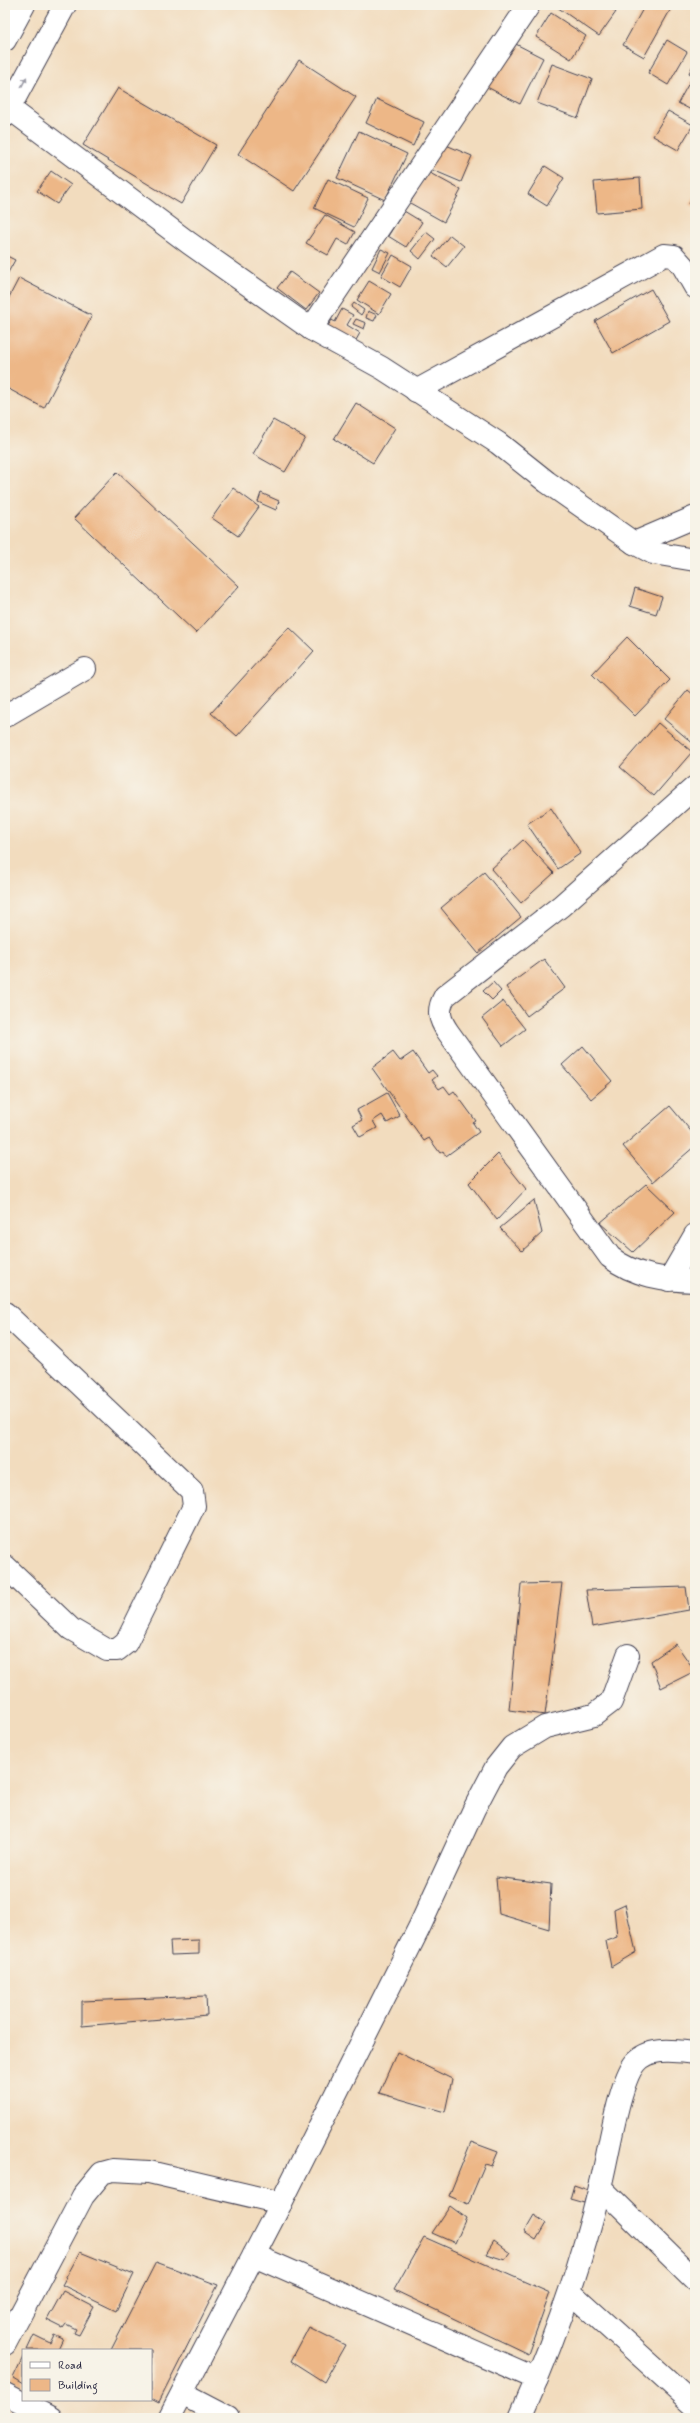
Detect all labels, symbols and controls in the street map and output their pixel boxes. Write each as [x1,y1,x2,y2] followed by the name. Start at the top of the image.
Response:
[20,76,27,88] one-way arrow
[22,2349,152,2401] legend
[58,2358,82,2374] text: Road
[58,2378,98,2395] text: Building

